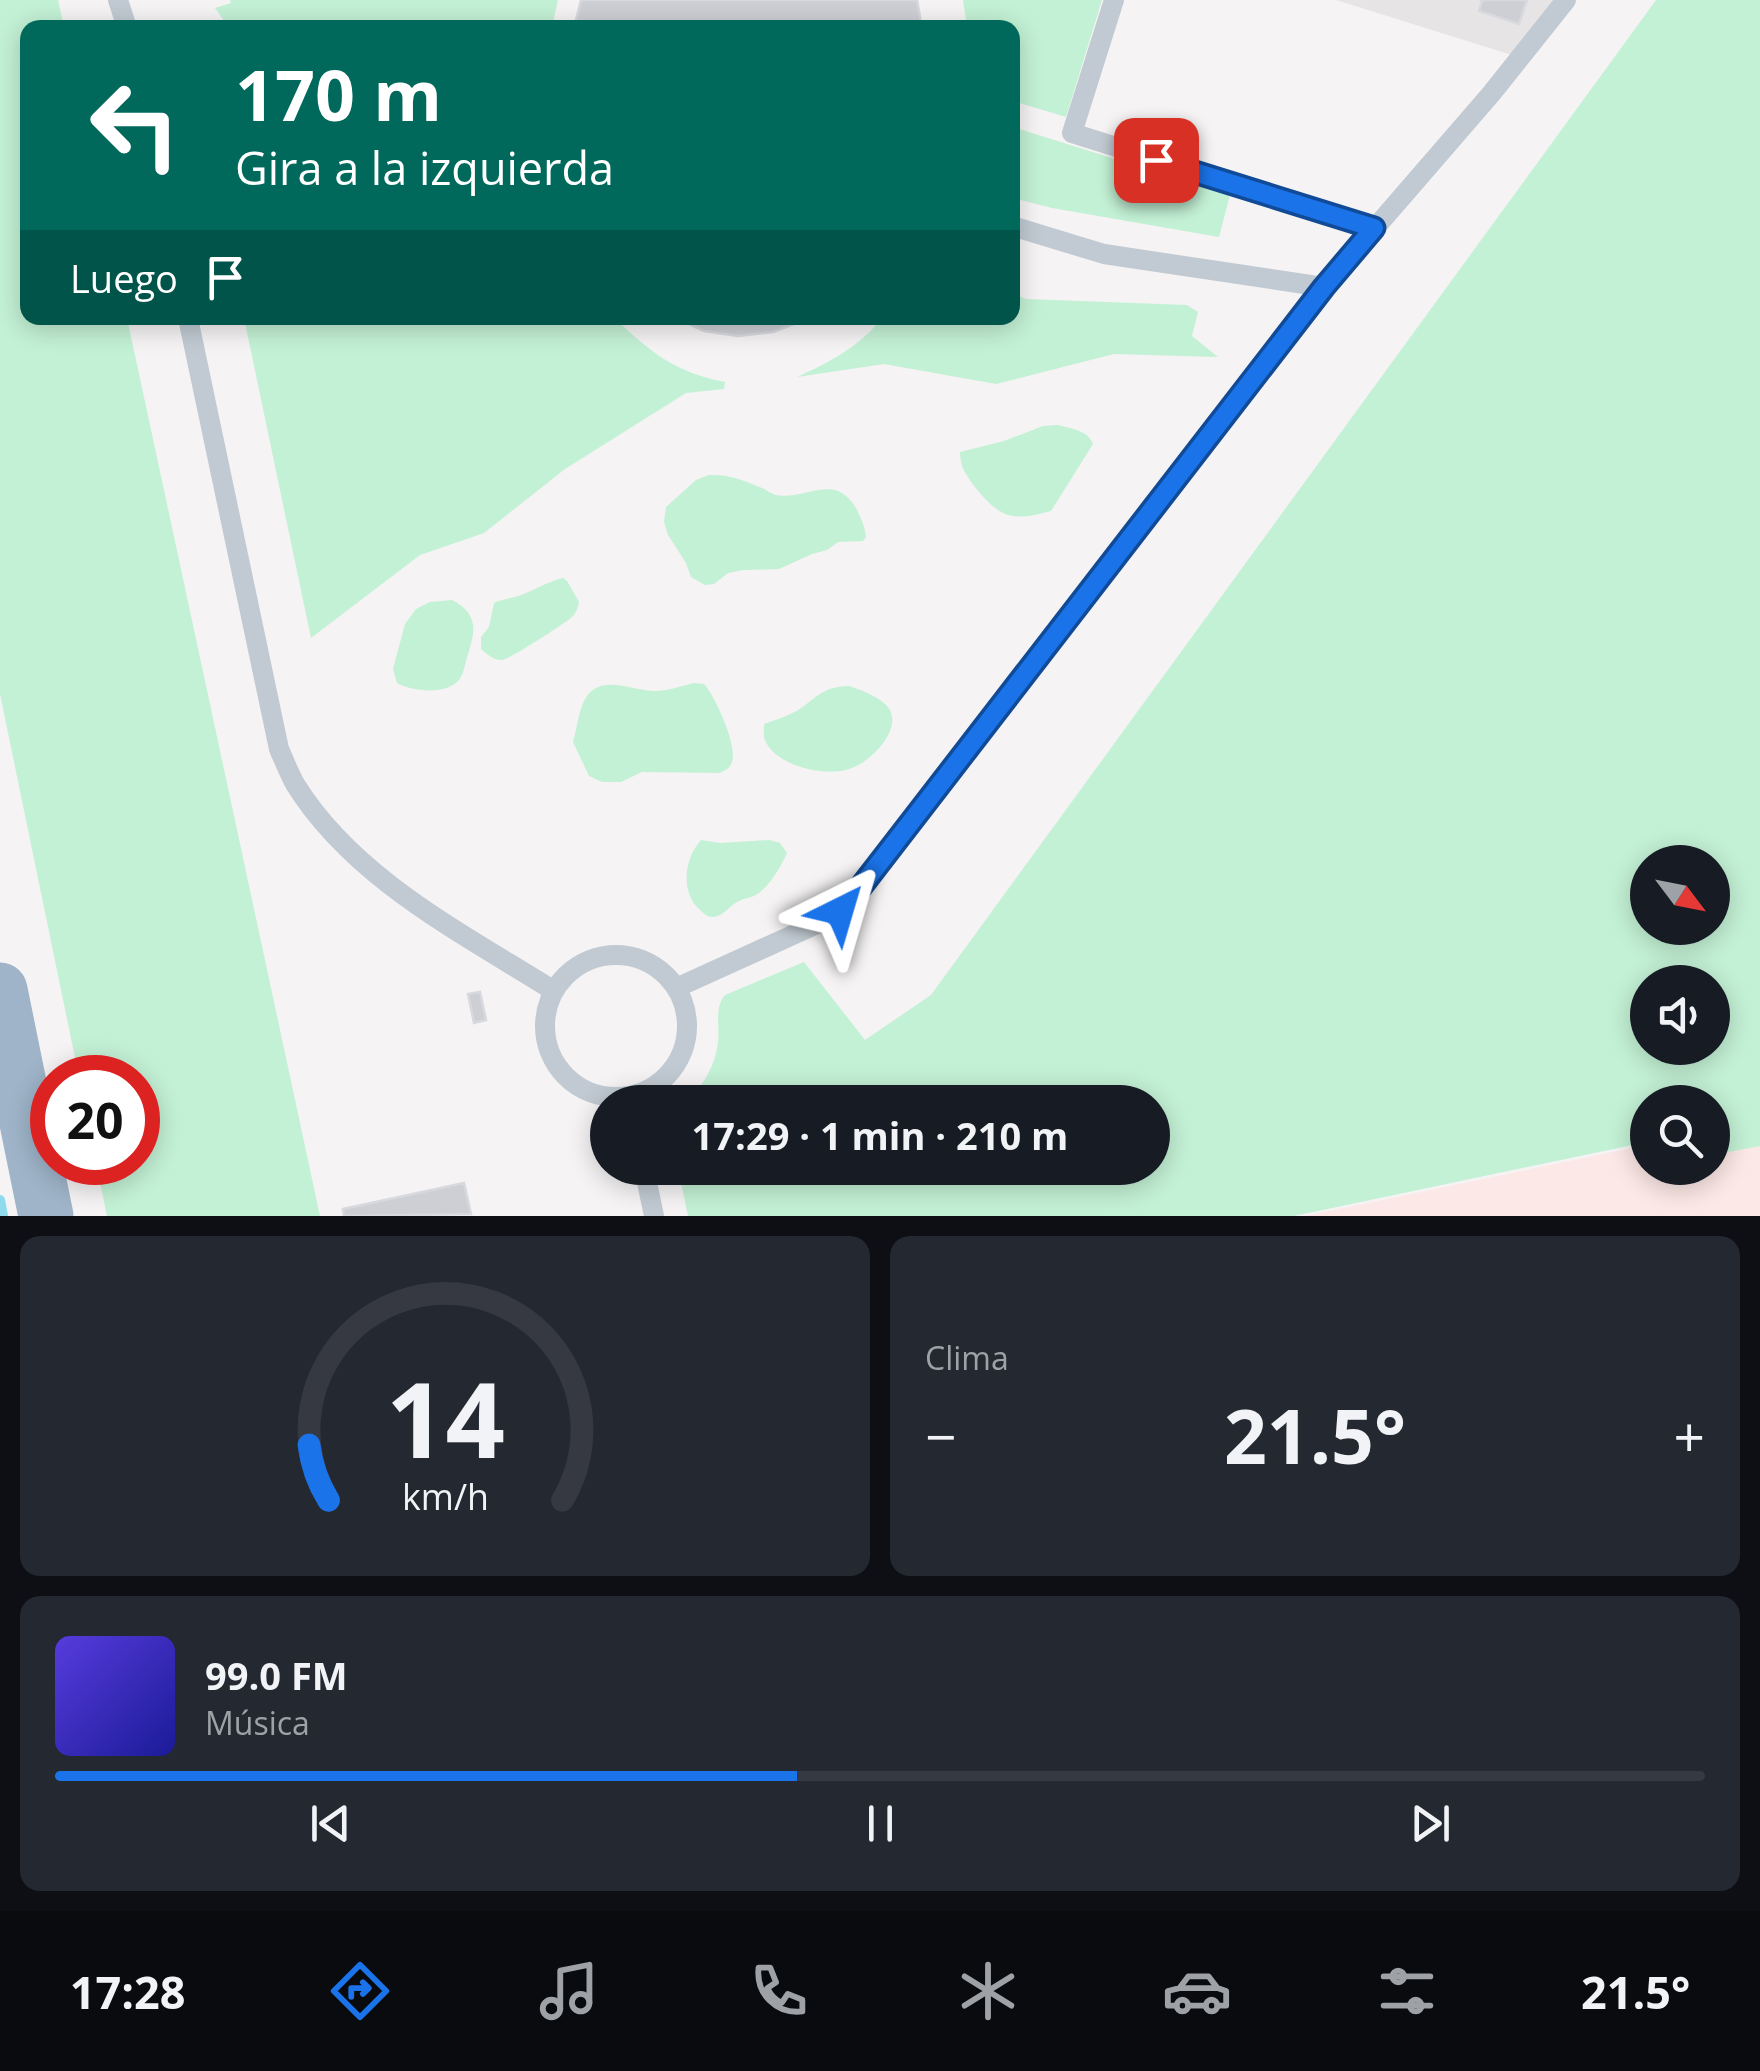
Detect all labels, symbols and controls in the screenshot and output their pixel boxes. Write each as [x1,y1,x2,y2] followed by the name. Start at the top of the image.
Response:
[235,46,442,142] text: 170 m
[70,60,200,190] icon: left
[1114,118,1199,203] pin
[1129,133,1184,188] icon: arrive
[235,137,614,198] text: Gira a la izquierda
[198,250,253,305] icon: arrive
[70,252,178,304] text: Luego
[1630,845,1730,945] north arrow
[1630,845,1730,1185] map controls
[788,859,892,963] position arrow
[1630,965,1730,1065] button: sound
[30,1055,160,1185] speed limit sign: 20
[1630,1085,1730,1185] button: search
[692,1109,1068,1161] text: 17:29 · 1 min · 210 m
[925,1336,1009,1379] text: Clima
[386,1347,504,1488] text: 14
[1224,1384,1406,1486] text: 21.5°
[925,1398,956,1473] text: −
[1674,1398,1705,1473] text: +
[402,1472,488,1520] text: km/h
[205,1649,348,1701] text: 99.0 FM
[205,1701,310,1744] text: Música
[303,1796,358,1851] icon: previous
[853,1796,908,1851] icon: pause
[1403,1796,1458,1851] icon: next
[325,1956,395,2026] icon: directions
[534,1956,604,2026] icon: music
[744,1956,814,2026] icon: phone
[953,1956,1023,2026] icon: climate
[1162,1956,1232,2026] icon: car
[1372,1956,1442,2026] icon: filters
[70,1961,185,2022] text: 17:28
[1581,1961,1690,2022] text: 21.5°

